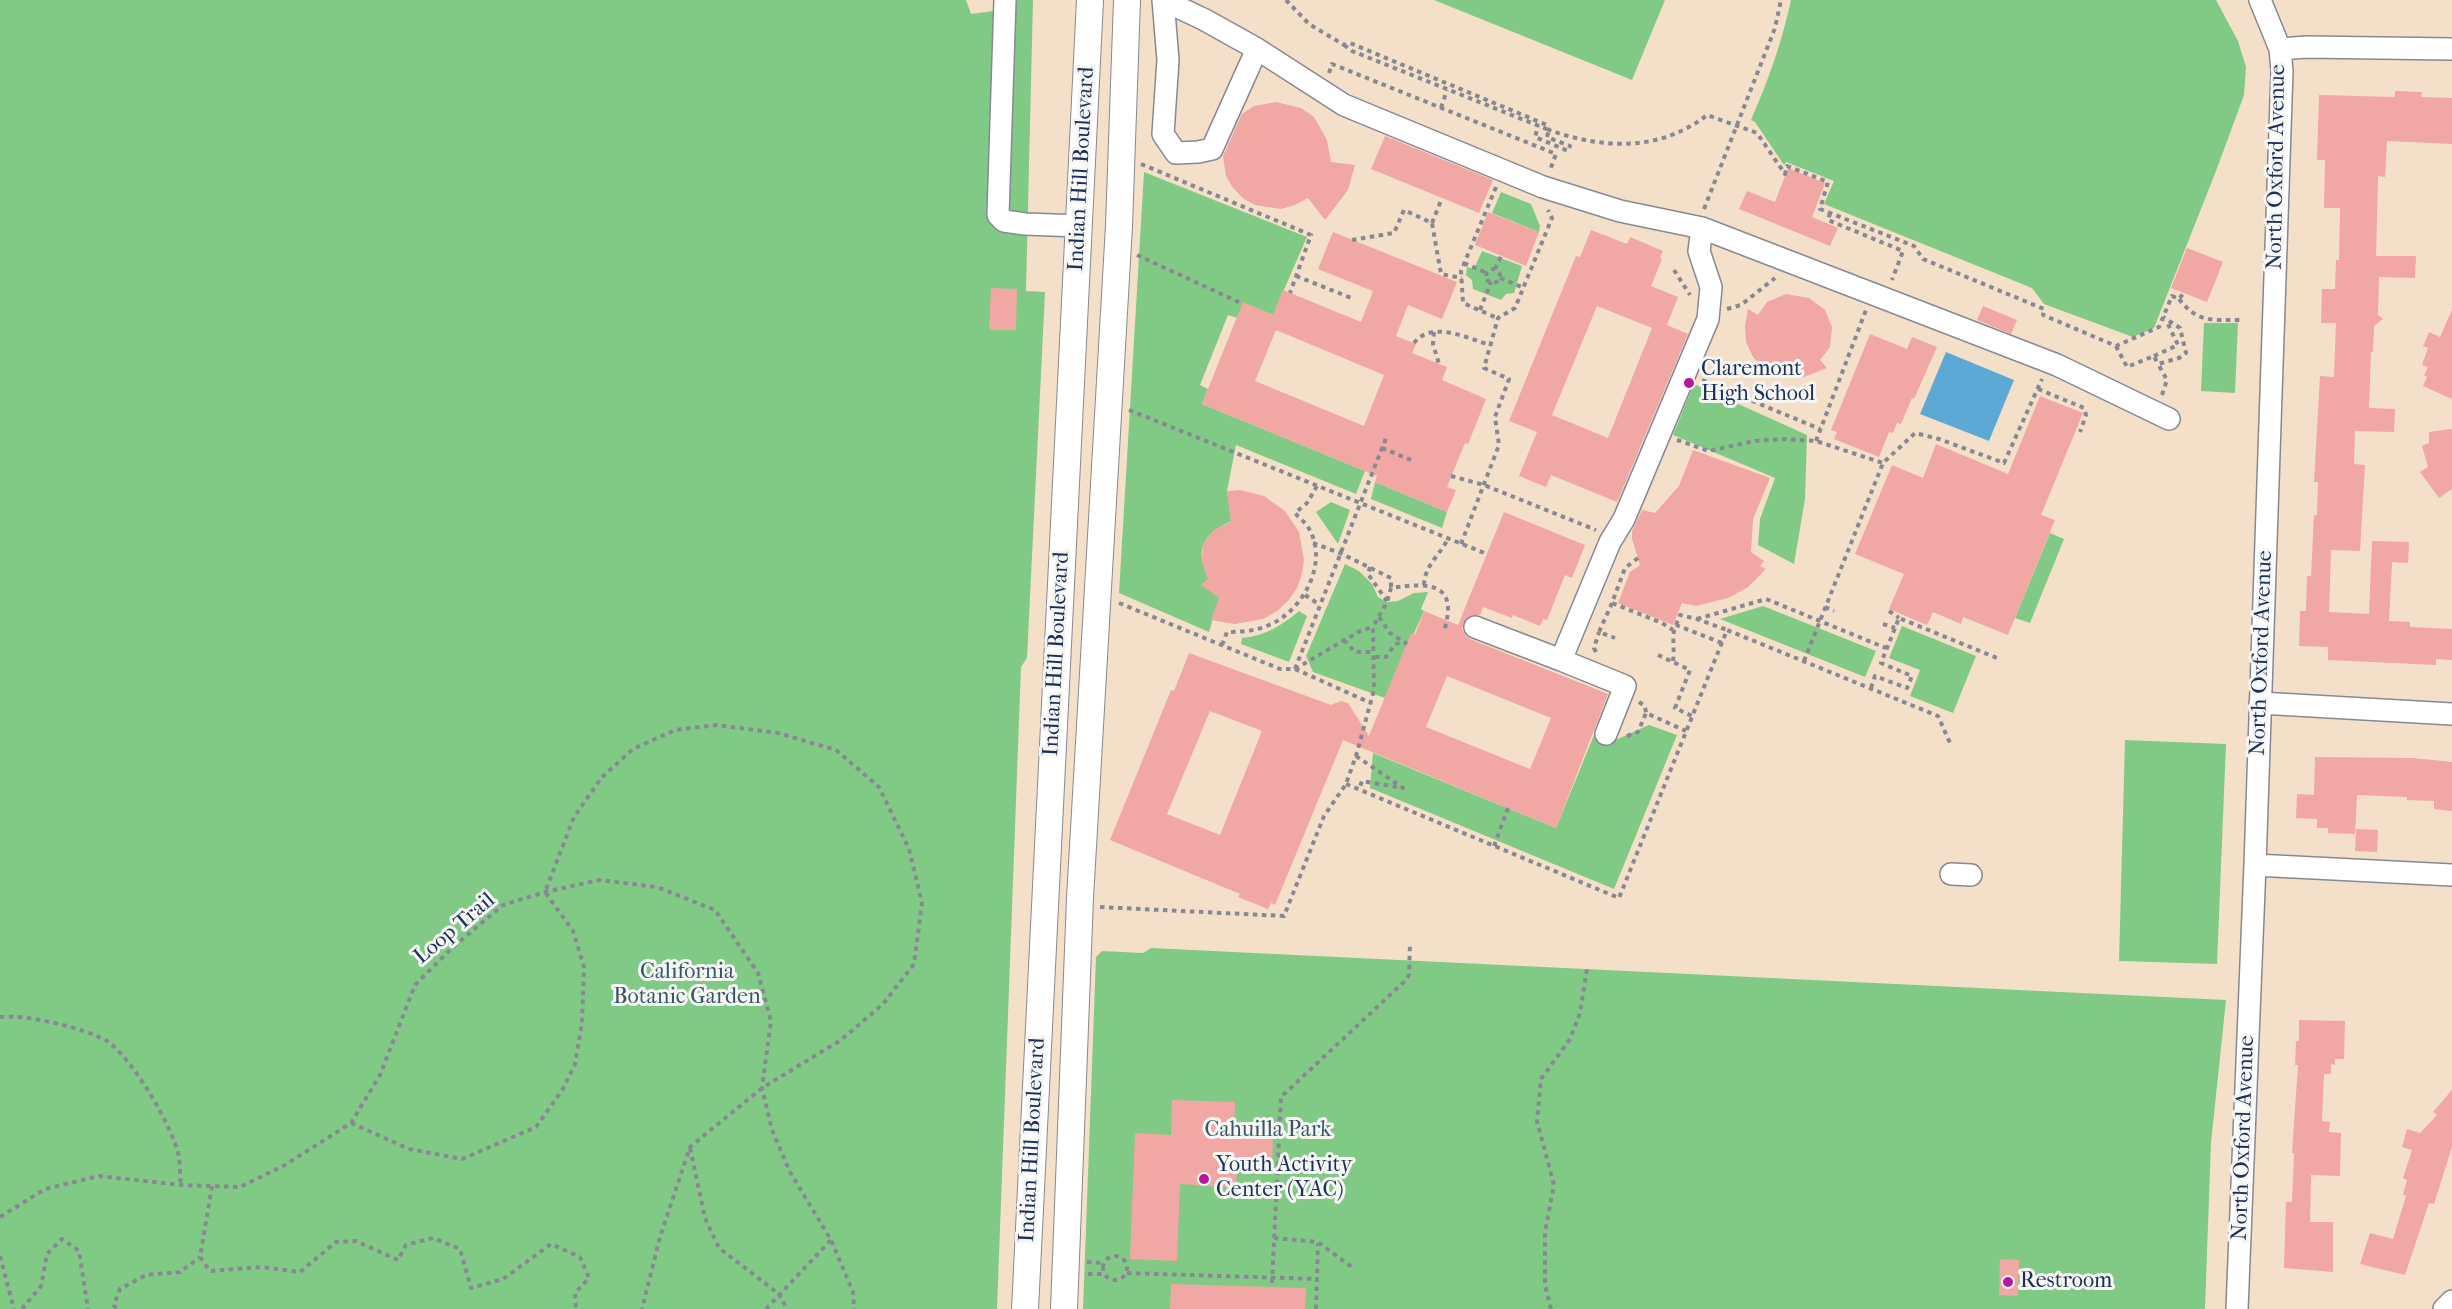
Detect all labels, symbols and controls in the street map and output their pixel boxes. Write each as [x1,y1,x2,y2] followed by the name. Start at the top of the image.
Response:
[2262,64,2292,270] street label: North Oxford Avenue
[1063,66,1101,272] street label: Indian Hill Boulevard
[1701,357,1815,408] place label: Claremont High School
[1682,376,1696,390] marker: Claremont High School
[2245,550,2279,756] street label: North Oxford Avenue
[1038,551,1076,757] street label: Indian Hill Boulevard
[409,887,501,971] street label: Loop Trail
[613,960,761,1011] park label: California Botanic Garden
[2227,1035,2261,1241] street label: North Oxford Avenue
[1014,1037,1052,1243] street label: Indian Hill Boulevard
[1205,1118,1331,1144] park label: Cahuilla Park
[1216,1153,1352,1204] place label: Youth Activity Center (YAC)
[1197,1172,1211,1186] marker: Youth Activity Center (YAC)
[2020,1269,2112,1295] place label: Restroom
[2001,1275,2015,1289] marker: Restroom

